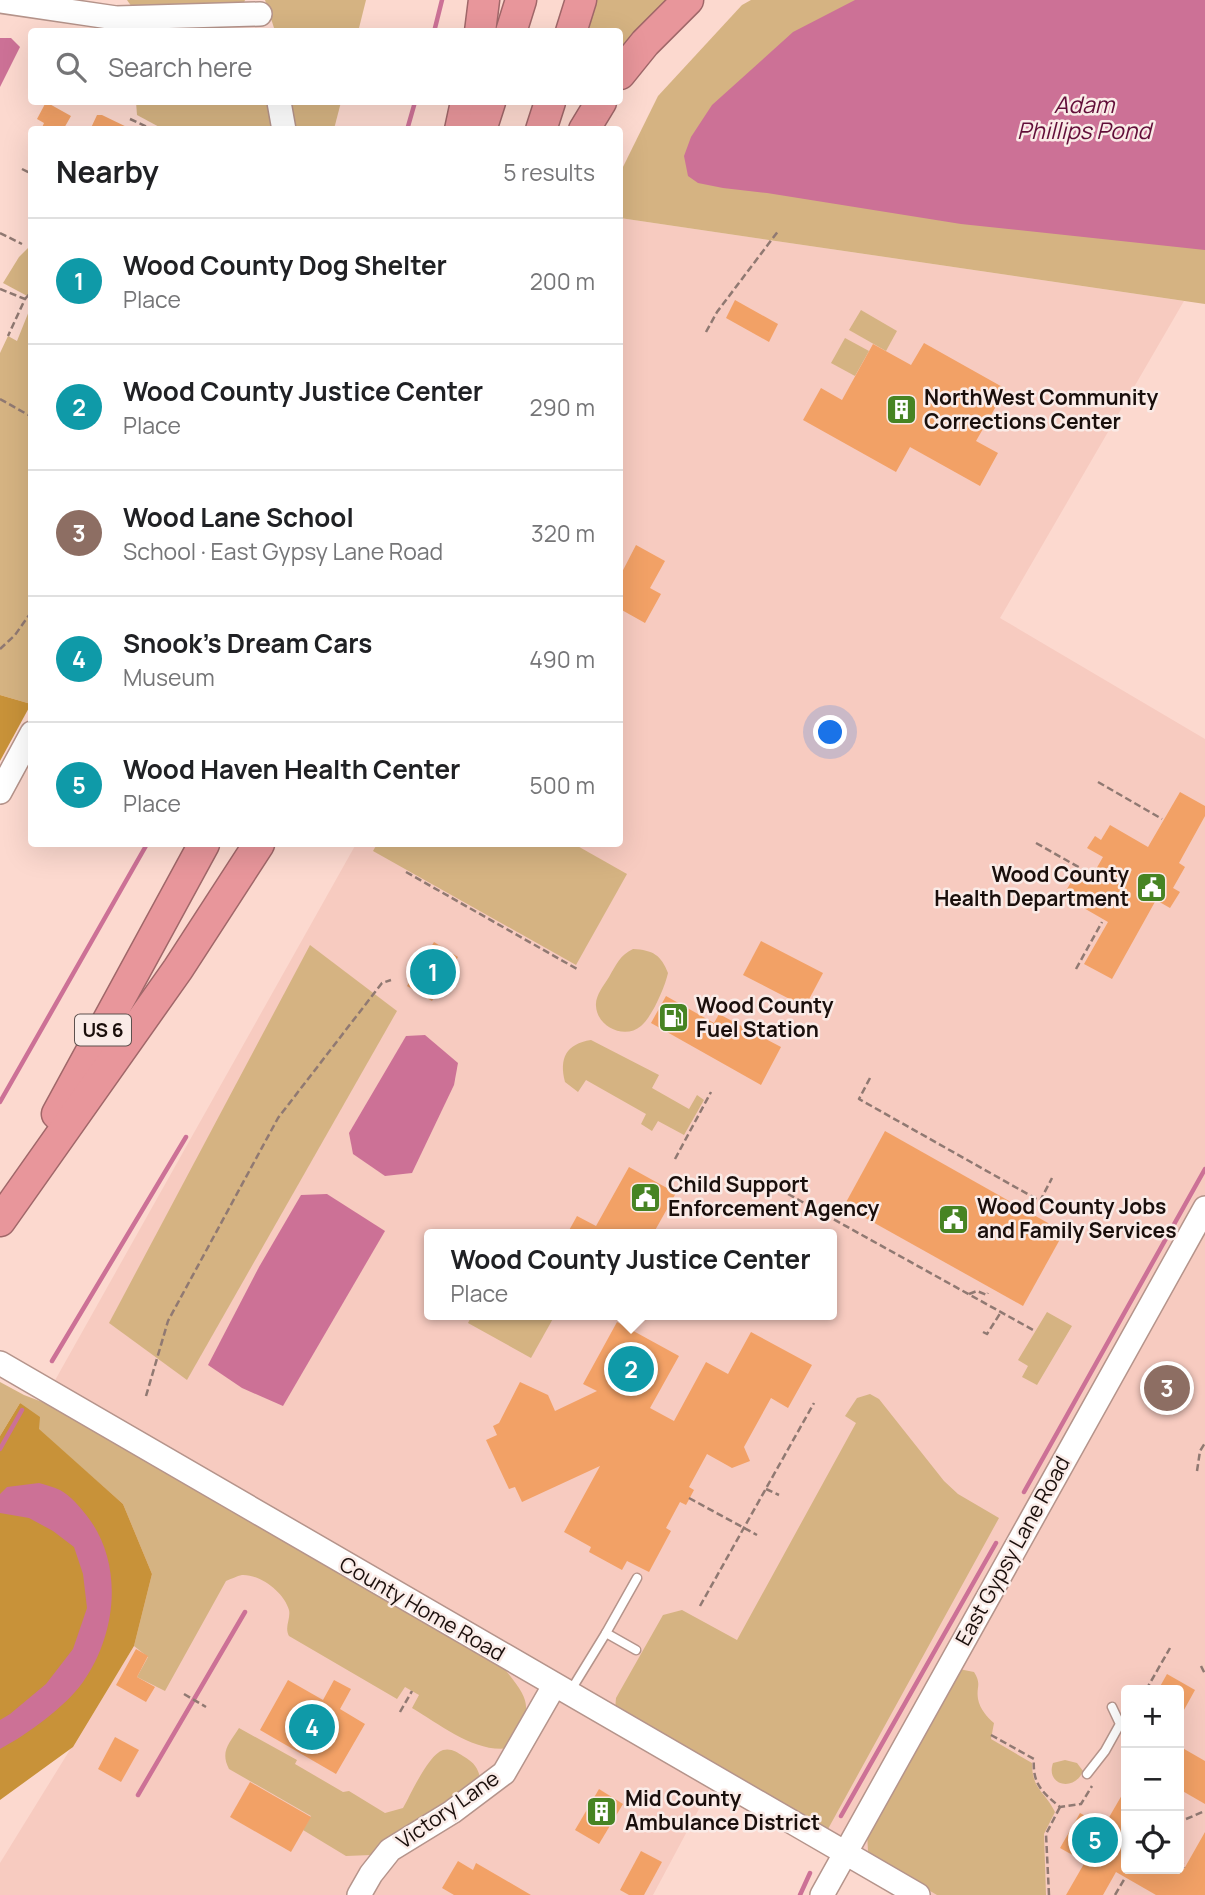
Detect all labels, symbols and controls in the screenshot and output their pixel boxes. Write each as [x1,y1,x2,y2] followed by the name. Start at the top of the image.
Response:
[28,28,623,105] search box
[52,48,90,86] icon: search
[108,49,253,85] text: Search here
[1017,88,1154,146] water label: Adam Phillips Pond
[56,151,159,192] text: Nearby
[503,156,595,188] text: 5 results
[123,247,447,283] text: Wood County Dog Shelter
[74,265,84,297] text: 1
[530,265,595,297] text: 200 m
[123,283,181,315] text: Place
[123,373,483,409] text: Wood County Justice Center
[924,383,1158,435] place label: NorthWest Community Corrections Center
[72,391,86,423] text: 2
[529,391,595,423] text: 290 m
[884,393,918,427] building icon: NorthWest Community Corrections Center
[123,409,181,441] text: Place
[123,499,354,535] text: Wood Lane School
[72,517,86,549] text: 3
[531,517,595,549] text: 320 m
[123,535,443,567] text: School · East Gypsy Lane Road
[123,625,372,661] text: Snook's Dream Cars
[72,643,86,675] text: 4
[529,643,595,675] text: 490 m
[123,661,215,693] text: Museum
[813,715,847,749] your location
[123,751,460,787] text: Wood Haven Health Center
[72,769,86,801] text: 5
[530,769,595,801] text: 500 m
[123,787,181,819] text: Place
[934,860,1129,912] place label: Wood County Health Department
[1135,870,1169,904] public building icon: Wood County Health Department
[410,946,456,998] pin: 1
[696,991,834,1043] place label: Wood County Fuel Station
[656,1001,690,1035] fuel station icon: Wood County Fuel Station
[75,1014,131,1046] road number: US 6
[668,1170,880,1222] place label: Child Support Enforcement Agency
[628,1180,662,1214] public building icon: Child Support Enforcement Agency
[977,1192,1177,1244] place label: Wood County Jobs and Family Services
[937,1202,971,1236] public building icon: Wood County Jobs and Family Services
[424,1229,837,1320] popup
[450,1241,811,1277] text: Wood County Justice Center
[450,1277,508,1309] text: Place
[608,1343,654,1395] pin: 2
[1144,1362,1190,1414] pin: 3
[948,1451,1076,1650] street label: East Gypsy Lane Road
[335,1549,510,1667] street label: County Home Road
[1121,1685,1184,1874] map controls
[1121,1685,1184,1748] button: +
[289,1701,335,1753] pin: 4
[1121,1748,1184,1811] button: −
[391,1764,504,1855] street label: Victory Lane
[625,1784,820,1836] place label: Mid County Ambulance District
[585,1794,619,1828] building icon: Mid County Ambulance District
[1121,1811,1184,1874] button: locate
[1072,1814,1118,1866] pin: 5

